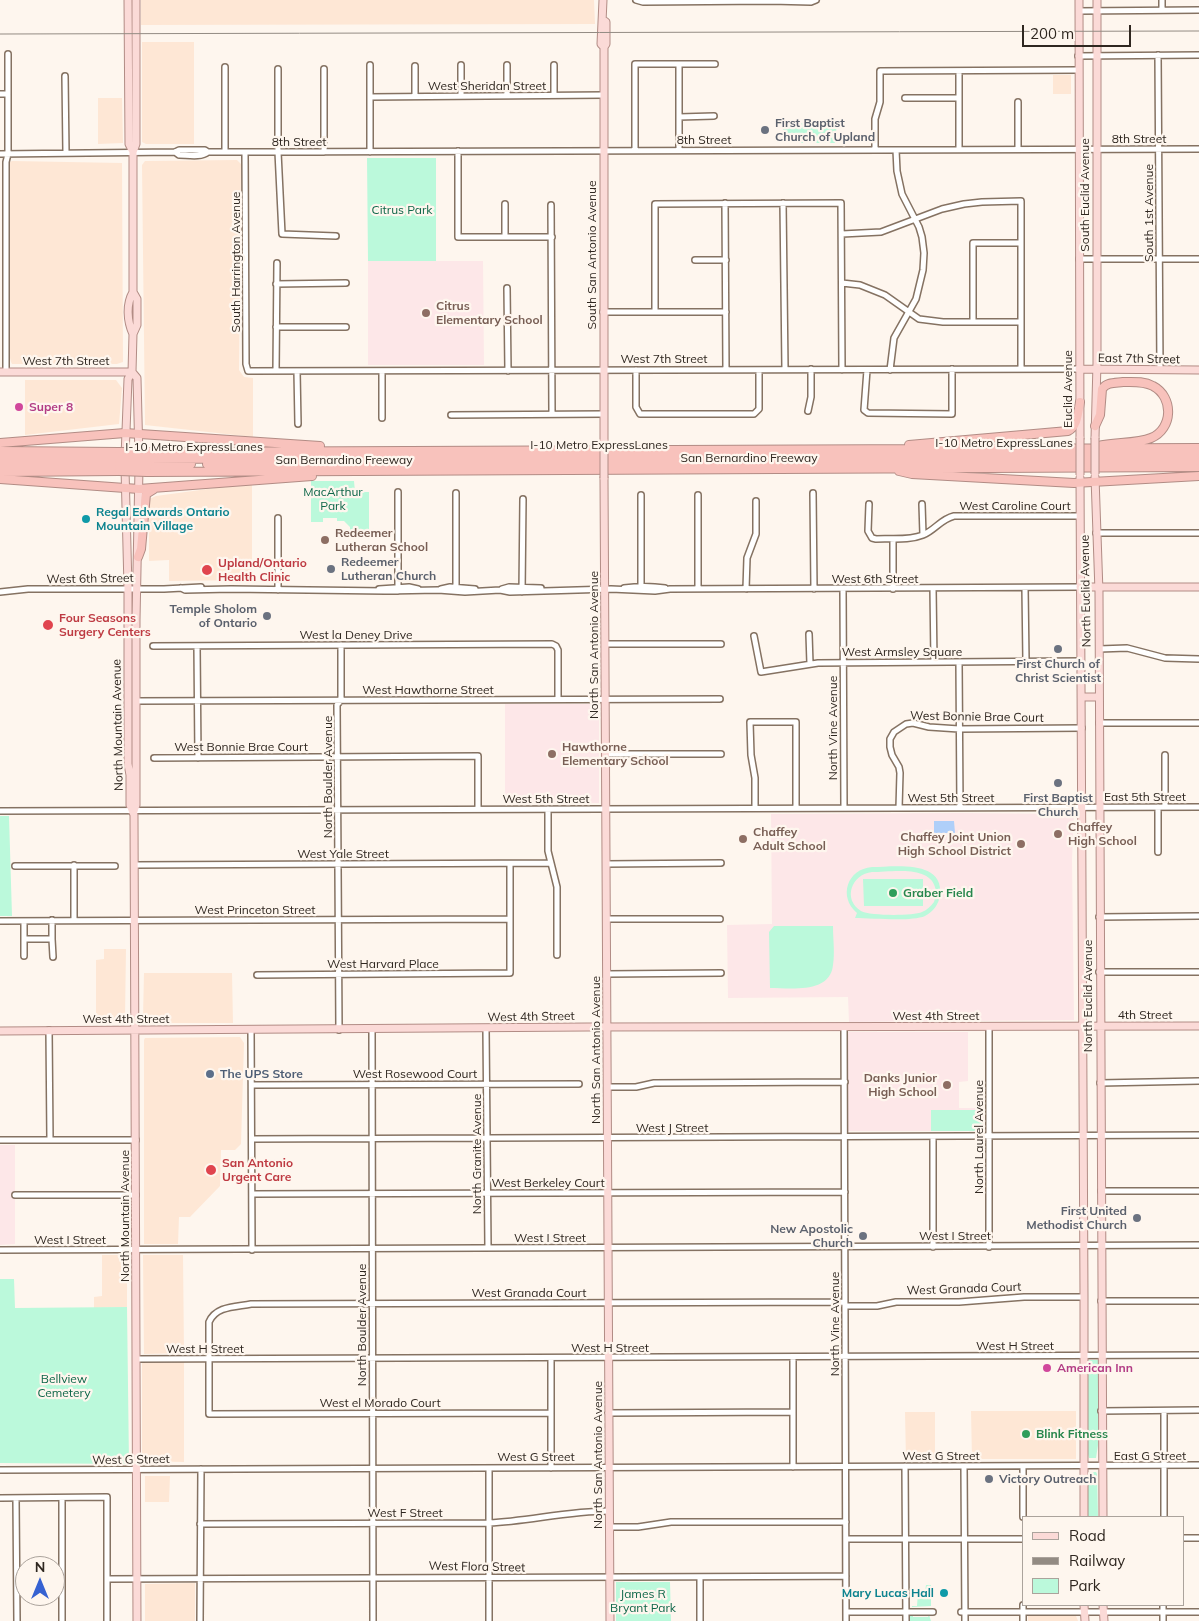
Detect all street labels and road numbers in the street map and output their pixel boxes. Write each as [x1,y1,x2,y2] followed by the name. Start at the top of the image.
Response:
[428,79,546,93] street label: West Sheridan Street
[1112,132,1166,146] street label: 8th Street
[677,133,731,147] street label: 8th Street
[272,135,326,149] street label: 8th Street
[1078,138,1092,252] street label: South Euclid Avenue
[1142,164,1156,262] street label: South 1st Avenue
[585,181,599,329] street label: South San Antonio Avenue
[229,192,243,332] street label: South Harrington Avenue
[1061,350,1075,428] street label: Euclid Avenue
[1098,351,1180,367] street label: East 7th Street
[620,352,708,366] street label: West 7th Street
[22,354,110,368] street label: West 7th Street
[935,436,1073,450] street label: I-10 Metro ExpressLanes
[530,438,668,452] street label: I-10 Metro ExpressLanes
[125,440,263,454] street label: I-10 Metro ExpressLanes
[680,451,818,465] street label: San Bernardino Freeway
[275,453,413,467] street label: San Bernardino Freeway
[959,499,1071,513] street label: West Caroline Court
[1078,535,1094,647] street label: North Euclid Avenue
[46,571,134,587] street label: West 6th Street
[587,571,601,719] street label: North San Antonio Avenue
[831,572,919,586] street label: West 6th Street
[299,628,413,642] street label: West la Deney Drive
[842,645,962,659] street label: West Armsley Square
[110,659,126,791] street label: North Mountain Avenue
[826,676,840,780] street label: North Vine Avenue
[362,683,494,697] street label: West Hawthorne Street
[910,709,1044,725] street label: West Bonnie Brae Court
[321,716,335,838] street label: North Boulder Avenue
[174,740,308,754] street label: West Bonnie Brae Court
[1104,790,1186,804] street label: East 5th Street
[907,791,995,805] street label: West 5th Street
[502,792,590,806] street label: West 5th Street
[297,847,389,861] street label: West Yale Street
[194,903,316,917] street label: West Princeton Street
[1081,940,1095,1052] street label: North Euclid Avenue
[327,957,439,971] street label: West Harvard Place
[589,976,603,1124] street label: North San Antonio Avenue
[1118,1008,1172,1022] street label: 4th Street
[487,1009,575,1025] street label: West 4th Street
[892,1009,980,1023] street label: West 4th Street
[82,1012,170,1026] street label: West 4th Street
[353,1067,477,1081] street label: West Rosewood Court
[972,1080,986,1194] street label: North Laurel Avenue
[470,1094,484,1214] street label: North Granite Avenue
[636,1121,708,1135] street label: West J Street
[118,1150,132,1282] street label: North Mountain Avenue
[491,1176,605,1190] street label: West Berkeley Court
[919,1229,991,1243] street label: West I Street
[514,1231,586,1245] street label: West I Street
[34,1233,106,1247] street label: West I Street
[355,1264,369,1386] street label: North Boulder Avenue
[828,1272,842,1376] street label: North Vine Avenue
[906,1280,1022,1298] street label: West Granada Court
[472,1286,586,1300] street label: West Granada Court
[976,1339,1054,1353] street label: West H Street
[571,1341,649,1355] street label: West H Street
[166,1342,244,1356] street label: West H Street
[591,1381,605,1529] street label: North San Antonio Avenue
[319,1396,441,1410] street label: West el Morado Court
[902,1449,980,1463] street label: West G Street
[1114,1449,1186,1463] street label: East G Street
[497,1450,575,1464] street label: West G Street
[92,1452,170,1468] street label: West G Street
[367,1506,443,1520] street label: West F Street
[429,1559,525,1575] street label: West Flora Street

